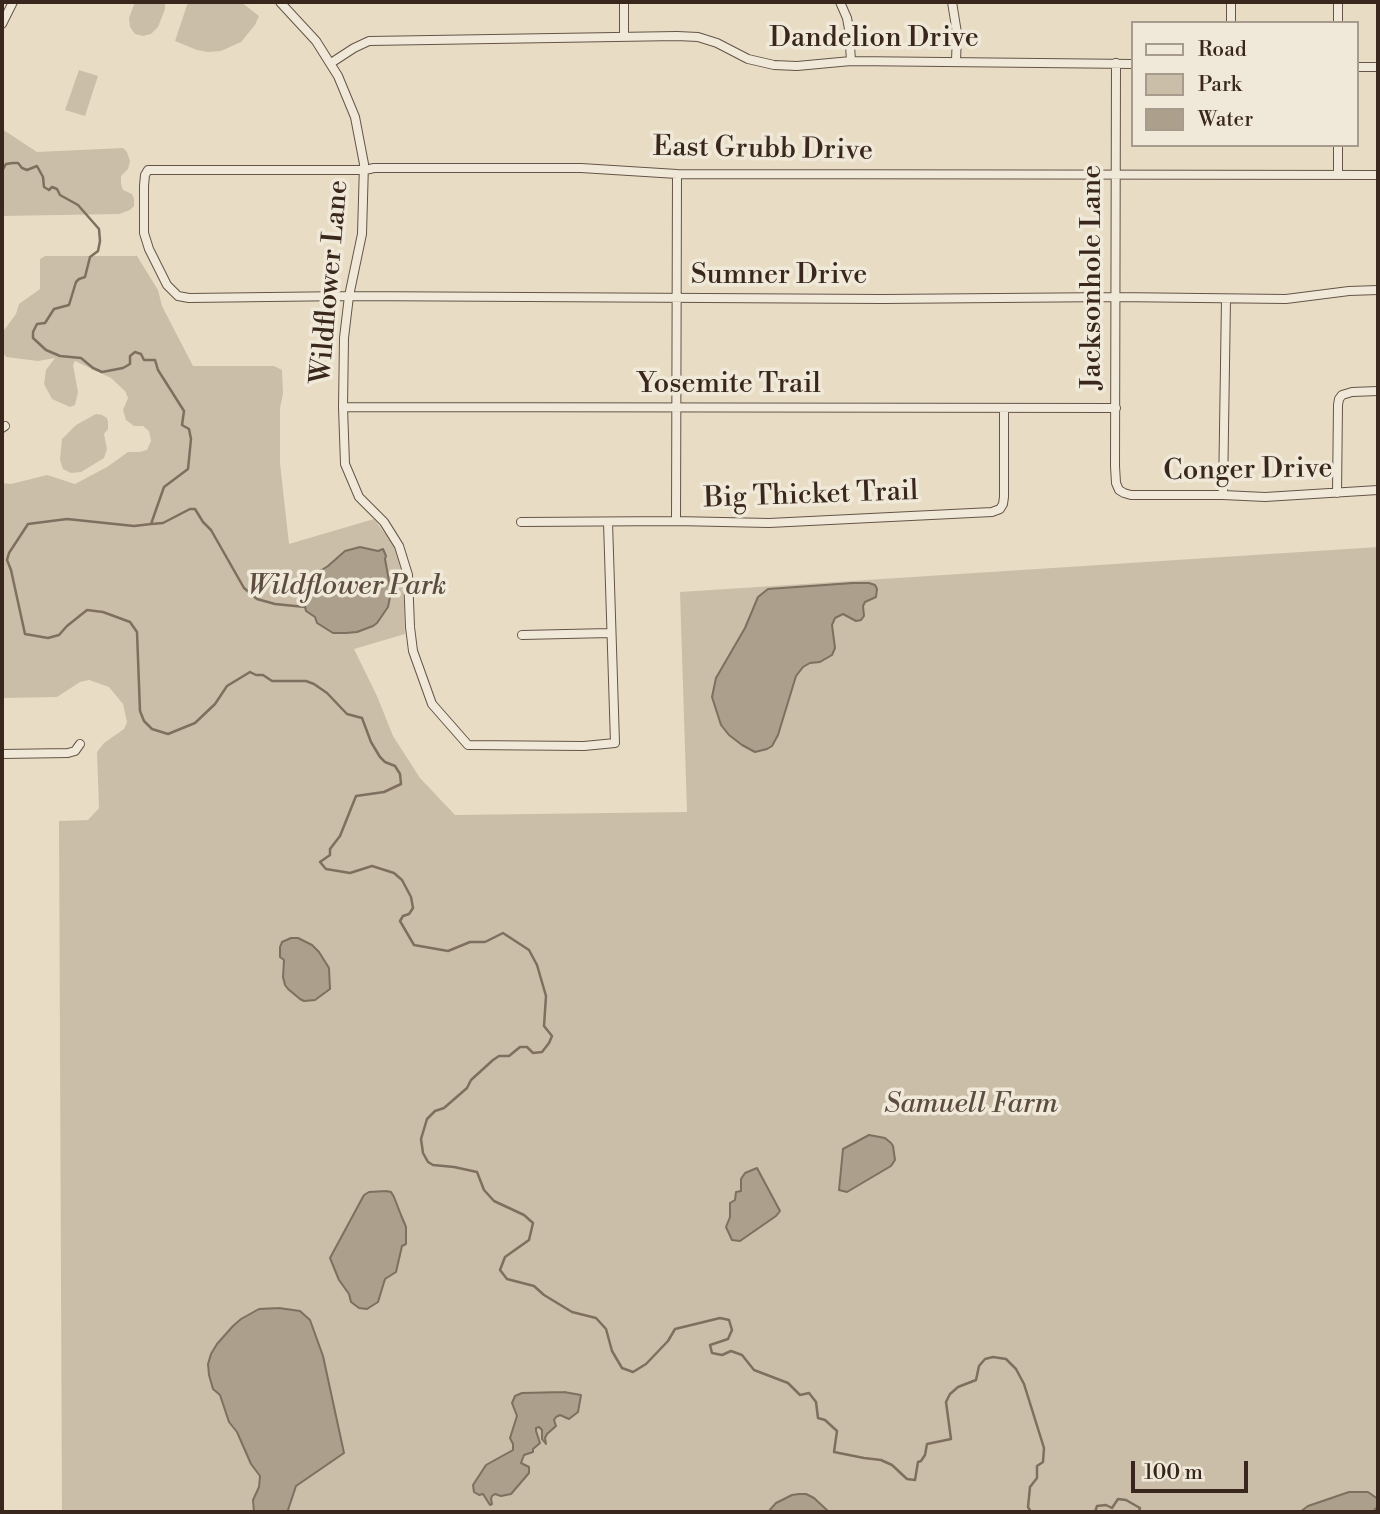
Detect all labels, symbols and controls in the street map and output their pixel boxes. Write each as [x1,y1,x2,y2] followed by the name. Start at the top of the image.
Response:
[1132,21,1359,147] legend
[769,22,979,56] street label: Dandelion Drive
[1198,37,1247,63] text: Road
[1198,72,1242,98] text: Park
[1198,107,1253,133] text: Water
[653,131,873,169] street label: East Grubb Drive
[1076,165,1110,389] street label: Jacksonhole Lane
[305,179,357,385] street label: Wildflower Lane
[691,259,867,293] street label: Sumner Drive
[637,368,821,402] street label: Yosemite Trail
[1163,453,1333,489] street label: Conger Drive
[703,475,919,517] street label: Big Thicket Trail
[248,570,446,604] park label: Wildflower Park
[884,1088,1058,1122] park label: Samuell Farm
[1135,1448,1252,1492] scale bar
[1144,1460,1203,1486] text: 100 m

